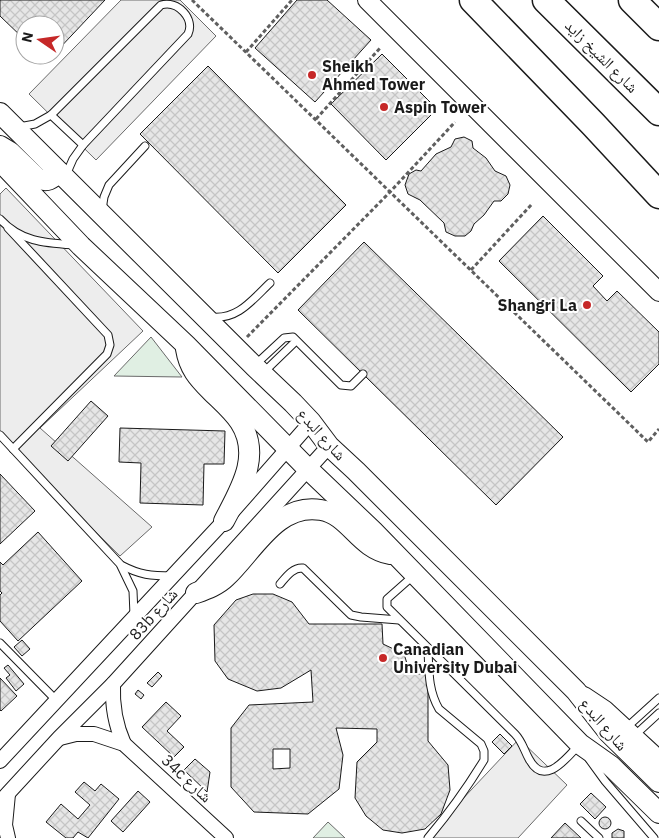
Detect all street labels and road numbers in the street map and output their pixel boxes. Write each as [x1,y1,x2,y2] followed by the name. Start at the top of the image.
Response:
[561,15,643,97] street label: شارع الشيخ زايد
[293,404,351,465] street label: شارع البدع
[125,584,182,645] street label: 83b شارع
[575,694,632,755] street label: شارع البدع
[157,750,216,807] street label: 34c شارع

